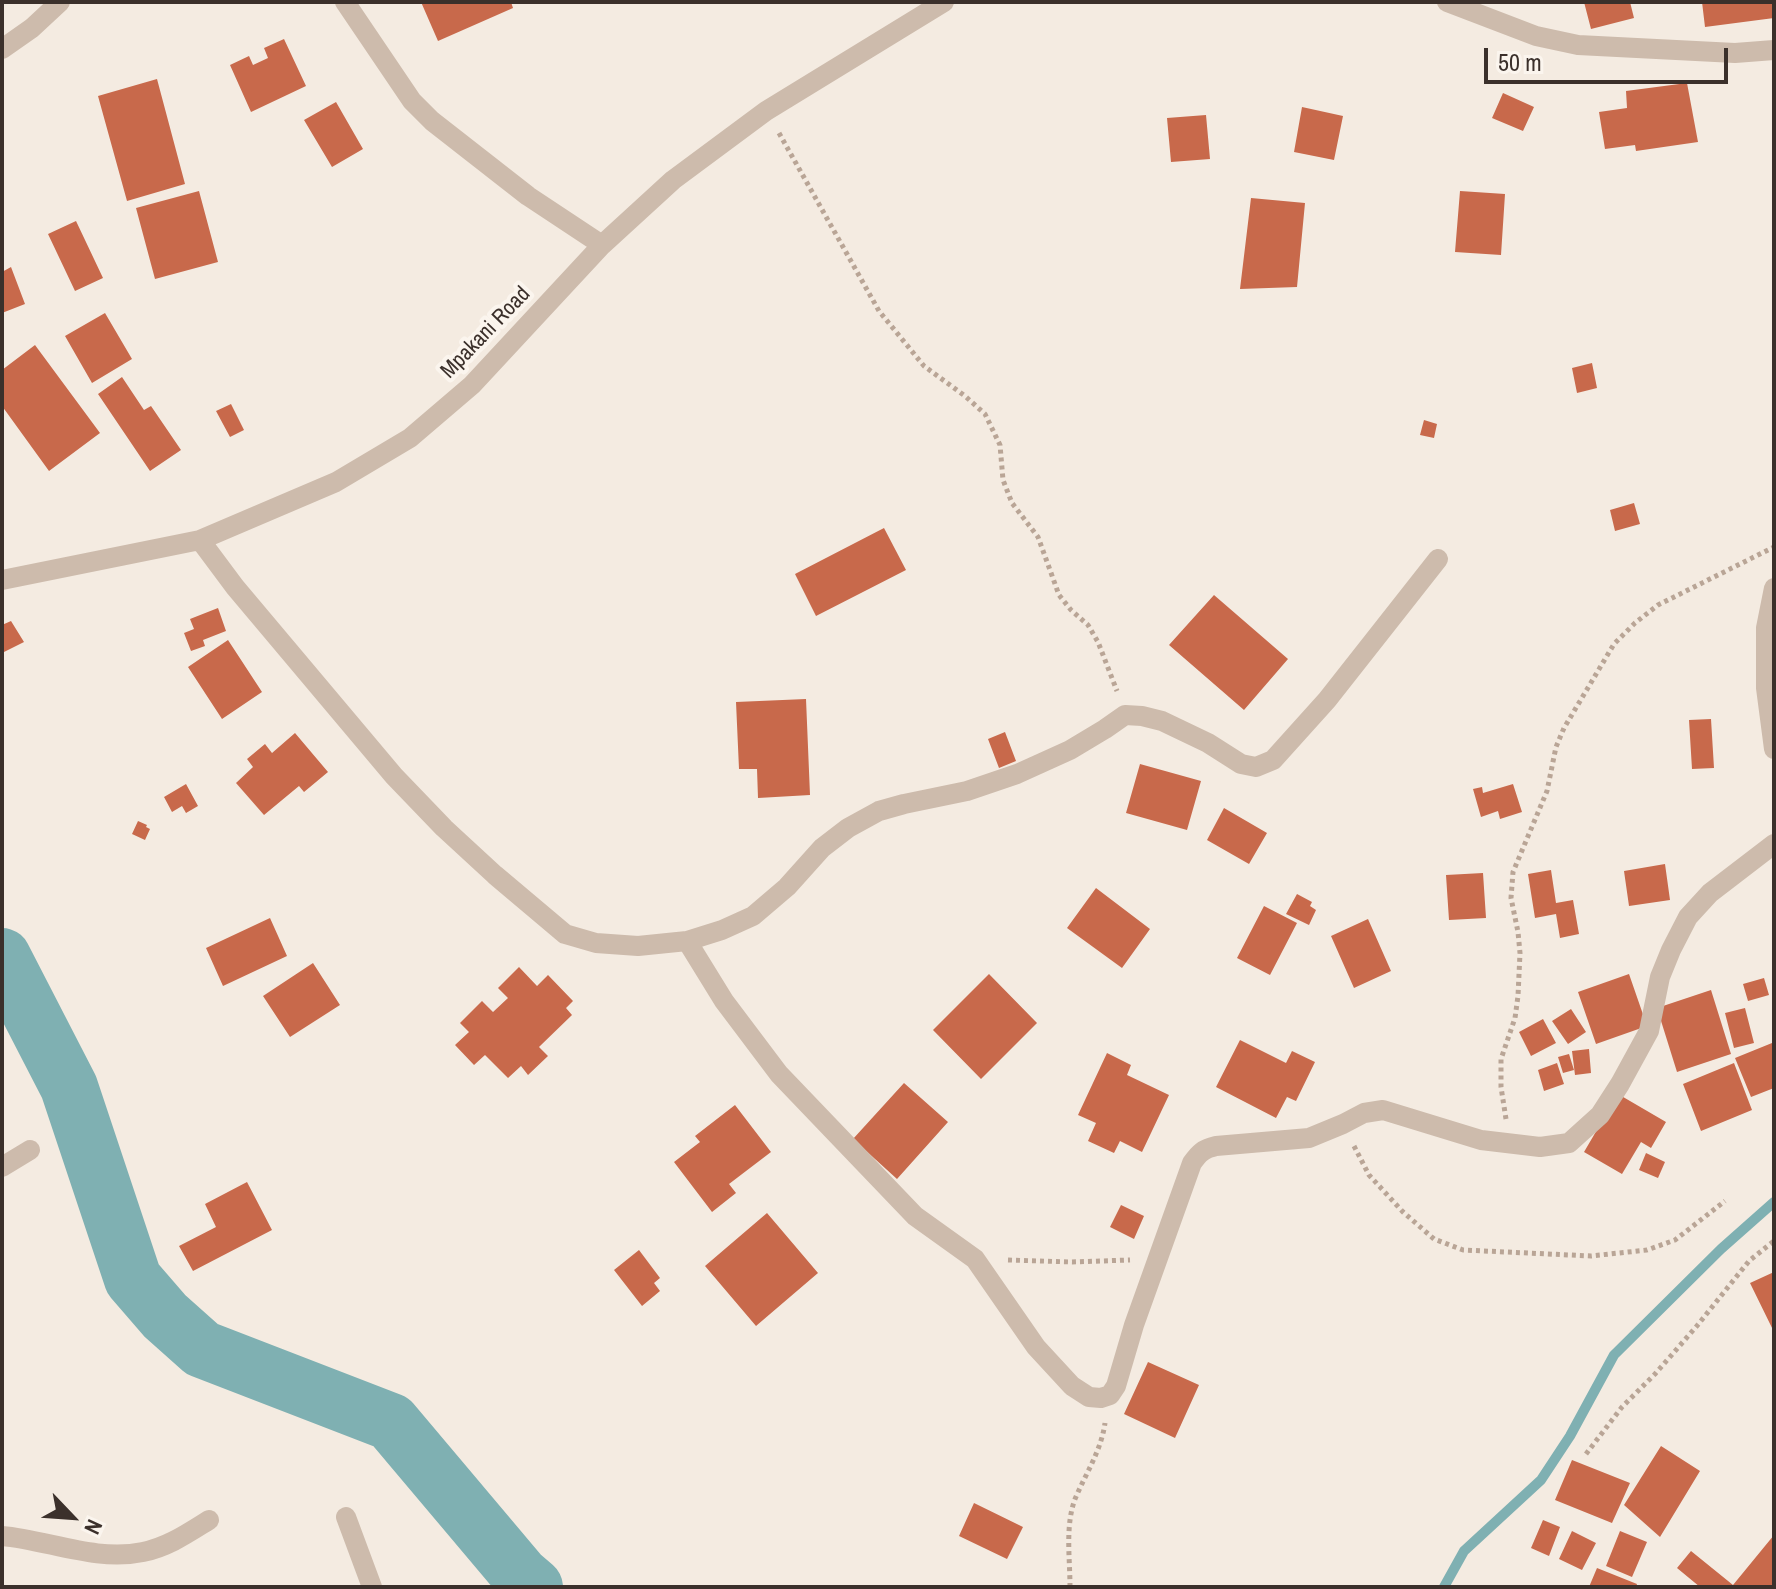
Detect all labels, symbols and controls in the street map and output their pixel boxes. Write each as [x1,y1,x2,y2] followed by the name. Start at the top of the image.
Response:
[1488,32,1732,82] scale bar
[1498,46,1542,78] text: 50 m
[436,282,536,384] street label: Mpakani Road
[32,1477,112,1557] north arrow
[77,1515,110,1539] text: N

